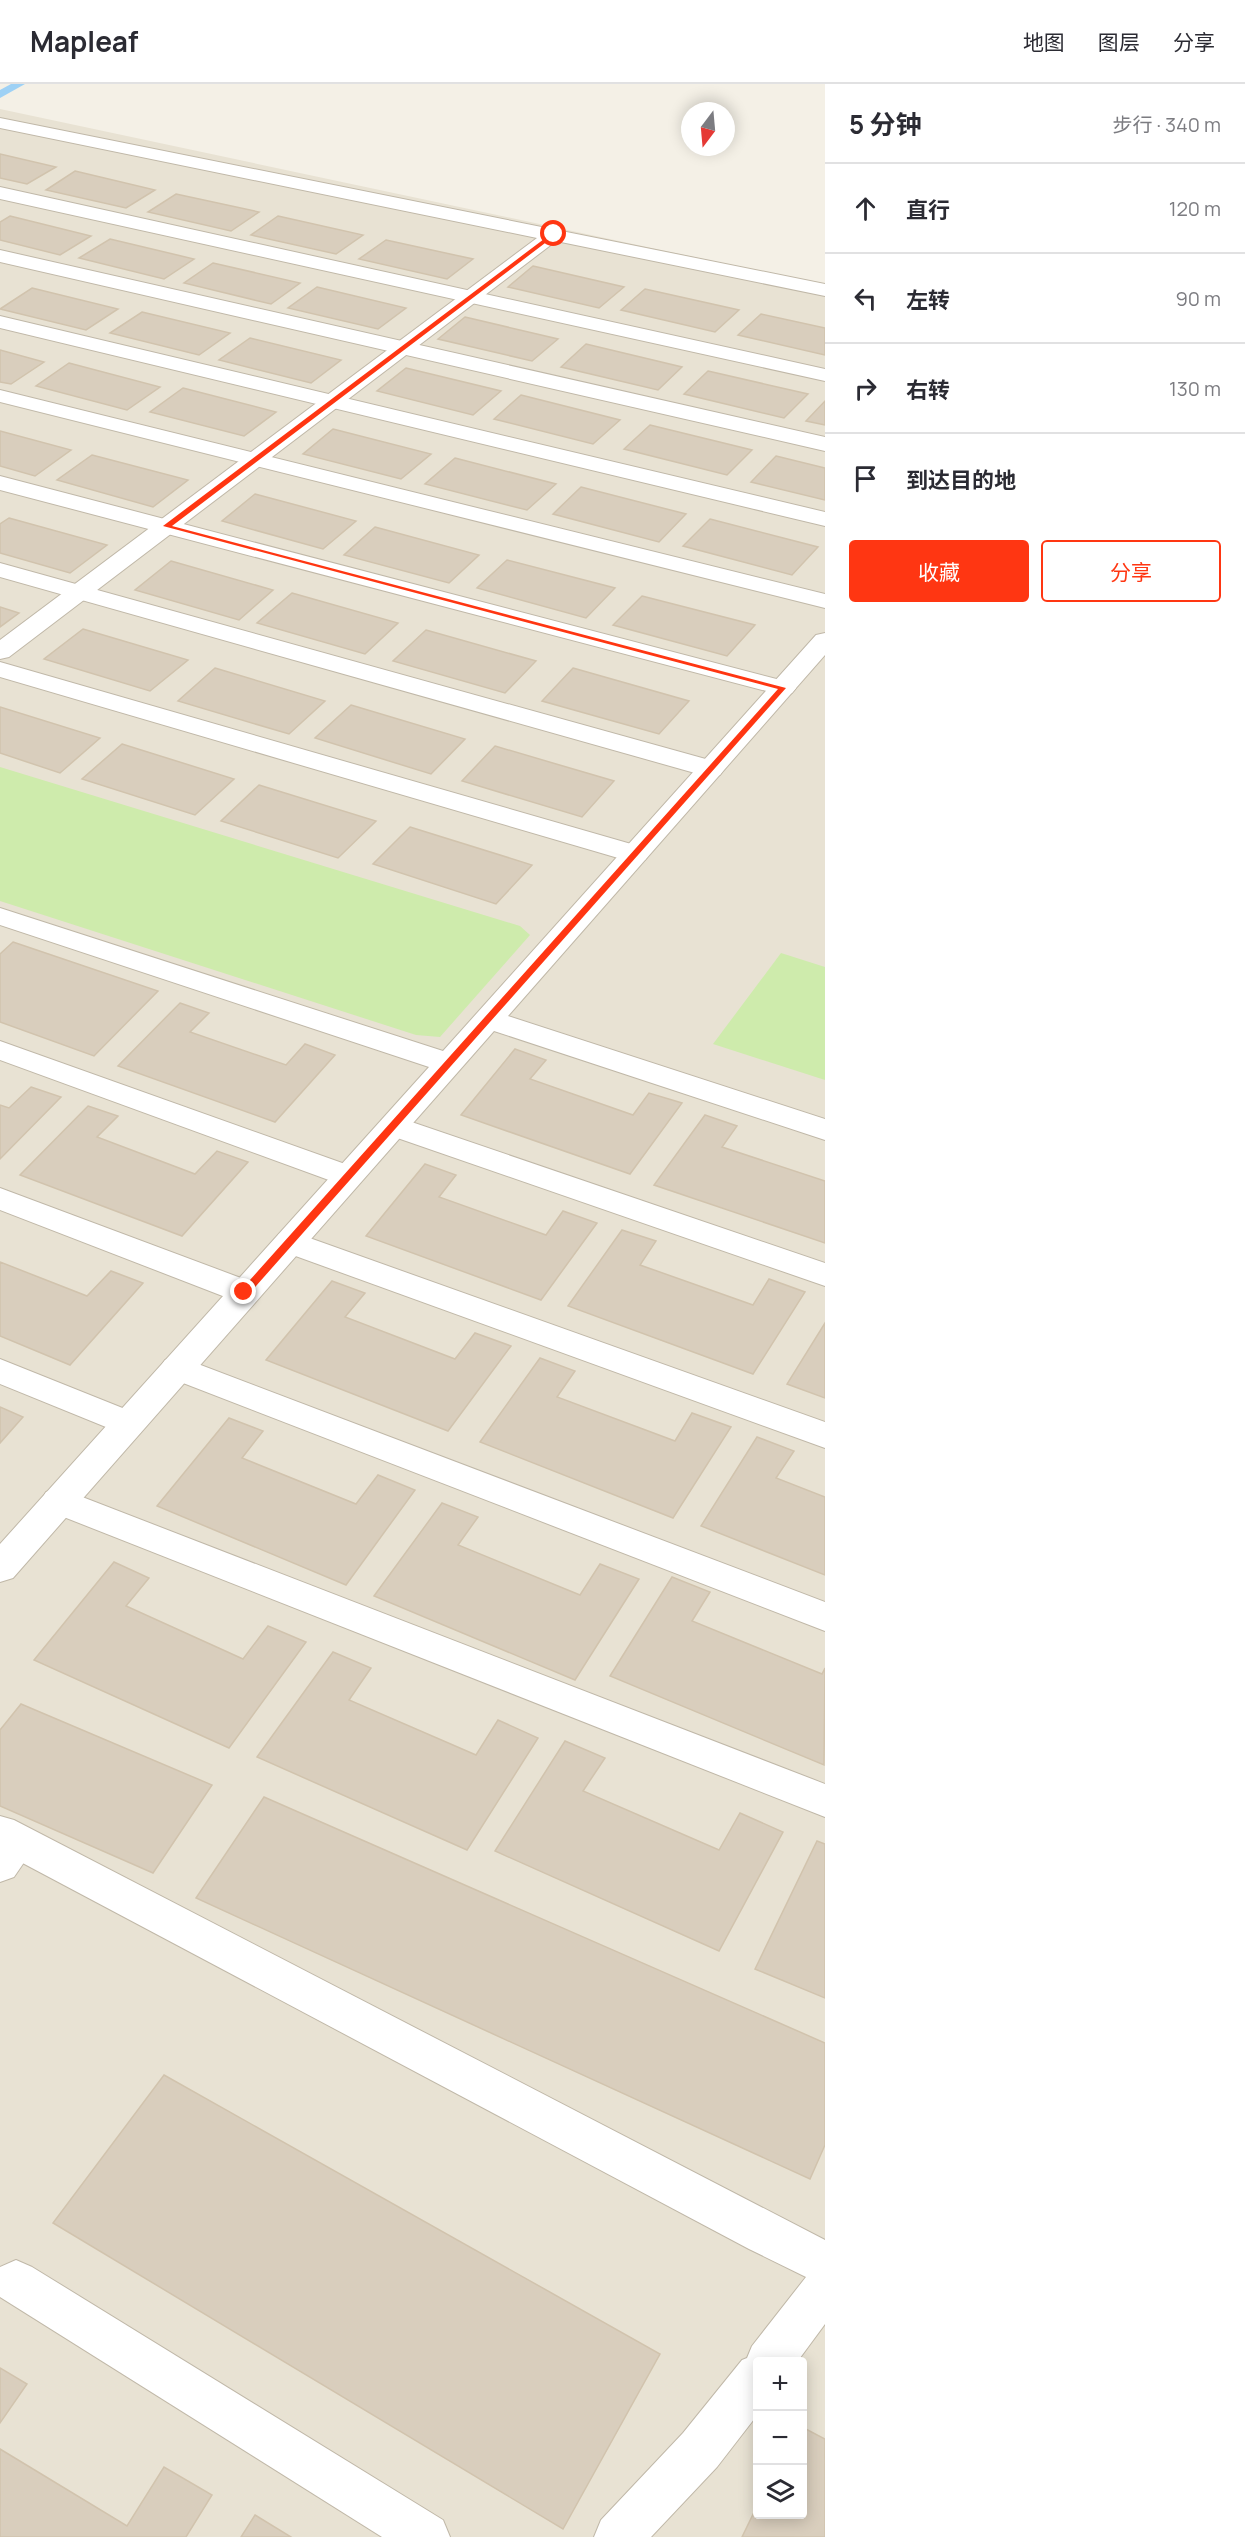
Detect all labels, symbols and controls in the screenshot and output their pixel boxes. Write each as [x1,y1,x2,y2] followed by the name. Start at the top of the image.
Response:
[30,22,138,60] text: Mapleaf
[1023,28,1065,56] text: 地图
[1098,28,1140,56] text: 图层
[1173,28,1215,56] text: 分享
[681,102,735,156] north arrow
[849,106,921,142] text: 5 分钟
[1112,111,1221,138] text: 步行 · 340 m
[849,192,882,225] icon: ahead
[906,195,950,225] text: 直行
[1169,195,1221,222] text: 120 m
[540,220,566,246] route start
[849,282,882,315] icon: left
[906,285,950,315] text: 左转
[1175,285,1221,312] text: 90 m
[849,372,882,405] icon: right
[906,375,950,405] text: 右转
[1169,375,1221,402] text: 130 m
[849,462,882,495] icon: arrive
[906,465,1016,495] text: 到达目的地
[849,540,1029,602] button: 收藏
[1041,540,1221,602] button: 分享
[230,1278,256,1304] route end
[753,2357,807,2519] map controls
[753,2357,807,2411] button: +
[753,2411,807,2465] button: −
[753,2465,807,2519] button: layers

